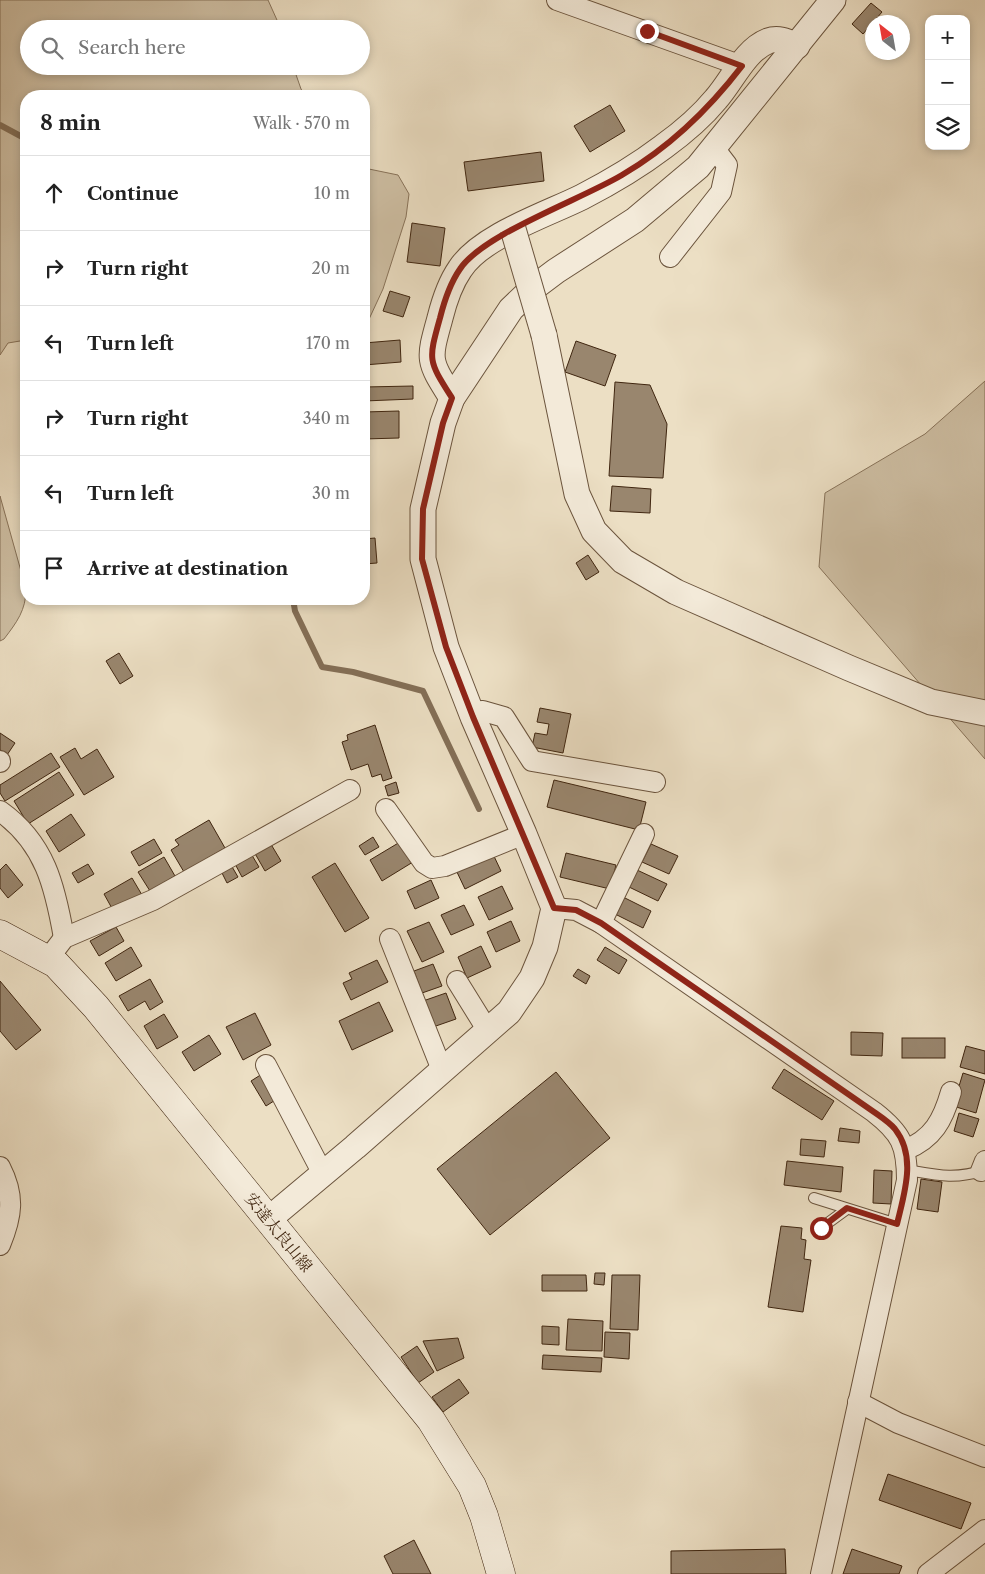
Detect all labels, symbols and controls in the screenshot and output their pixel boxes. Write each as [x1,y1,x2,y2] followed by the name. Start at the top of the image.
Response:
[865,15,910,60] north arrow
[925,15,970,150] map controls
[925,15,970,60] button: +
[20,20,370,75] search box
[636,20,659,43] route end
[38,34,66,62] icon: search
[78,36,186,59] text: Search here
[925,60,970,105] button: −
[925,105,970,150] button: layers
[40,110,101,135] text: 8 min
[253,113,350,133] text: Walk · 570 m
[40,179,68,207] icon: ahead
[87,182,179,205] text: Continue
[314,183,350,203] text: 10 m
[40,254,68,282] icon: right
[87,257,188,280] text: Turn right
[311,258,350,278] text: 20 m
[40,329,68,357] icon: left
[87,332,174,355] text: Turn left
[306,333,350,353] text: 170 m
[40,404,68,432] icon: right
[87,407,188,430] text: Turn right
[303,408,350,428] text: 340 m
[40,479,68,507] icon: left
[87,482,174,505] text: Turn left
[312,483,350,503] text: 30 m
[40,554,68,582] icon: arrive
[87,557,288,580] text: Arrive at destination
[241,1188,317,1276] street label: 安達太良山線
[810,1217,833,1240] route start

